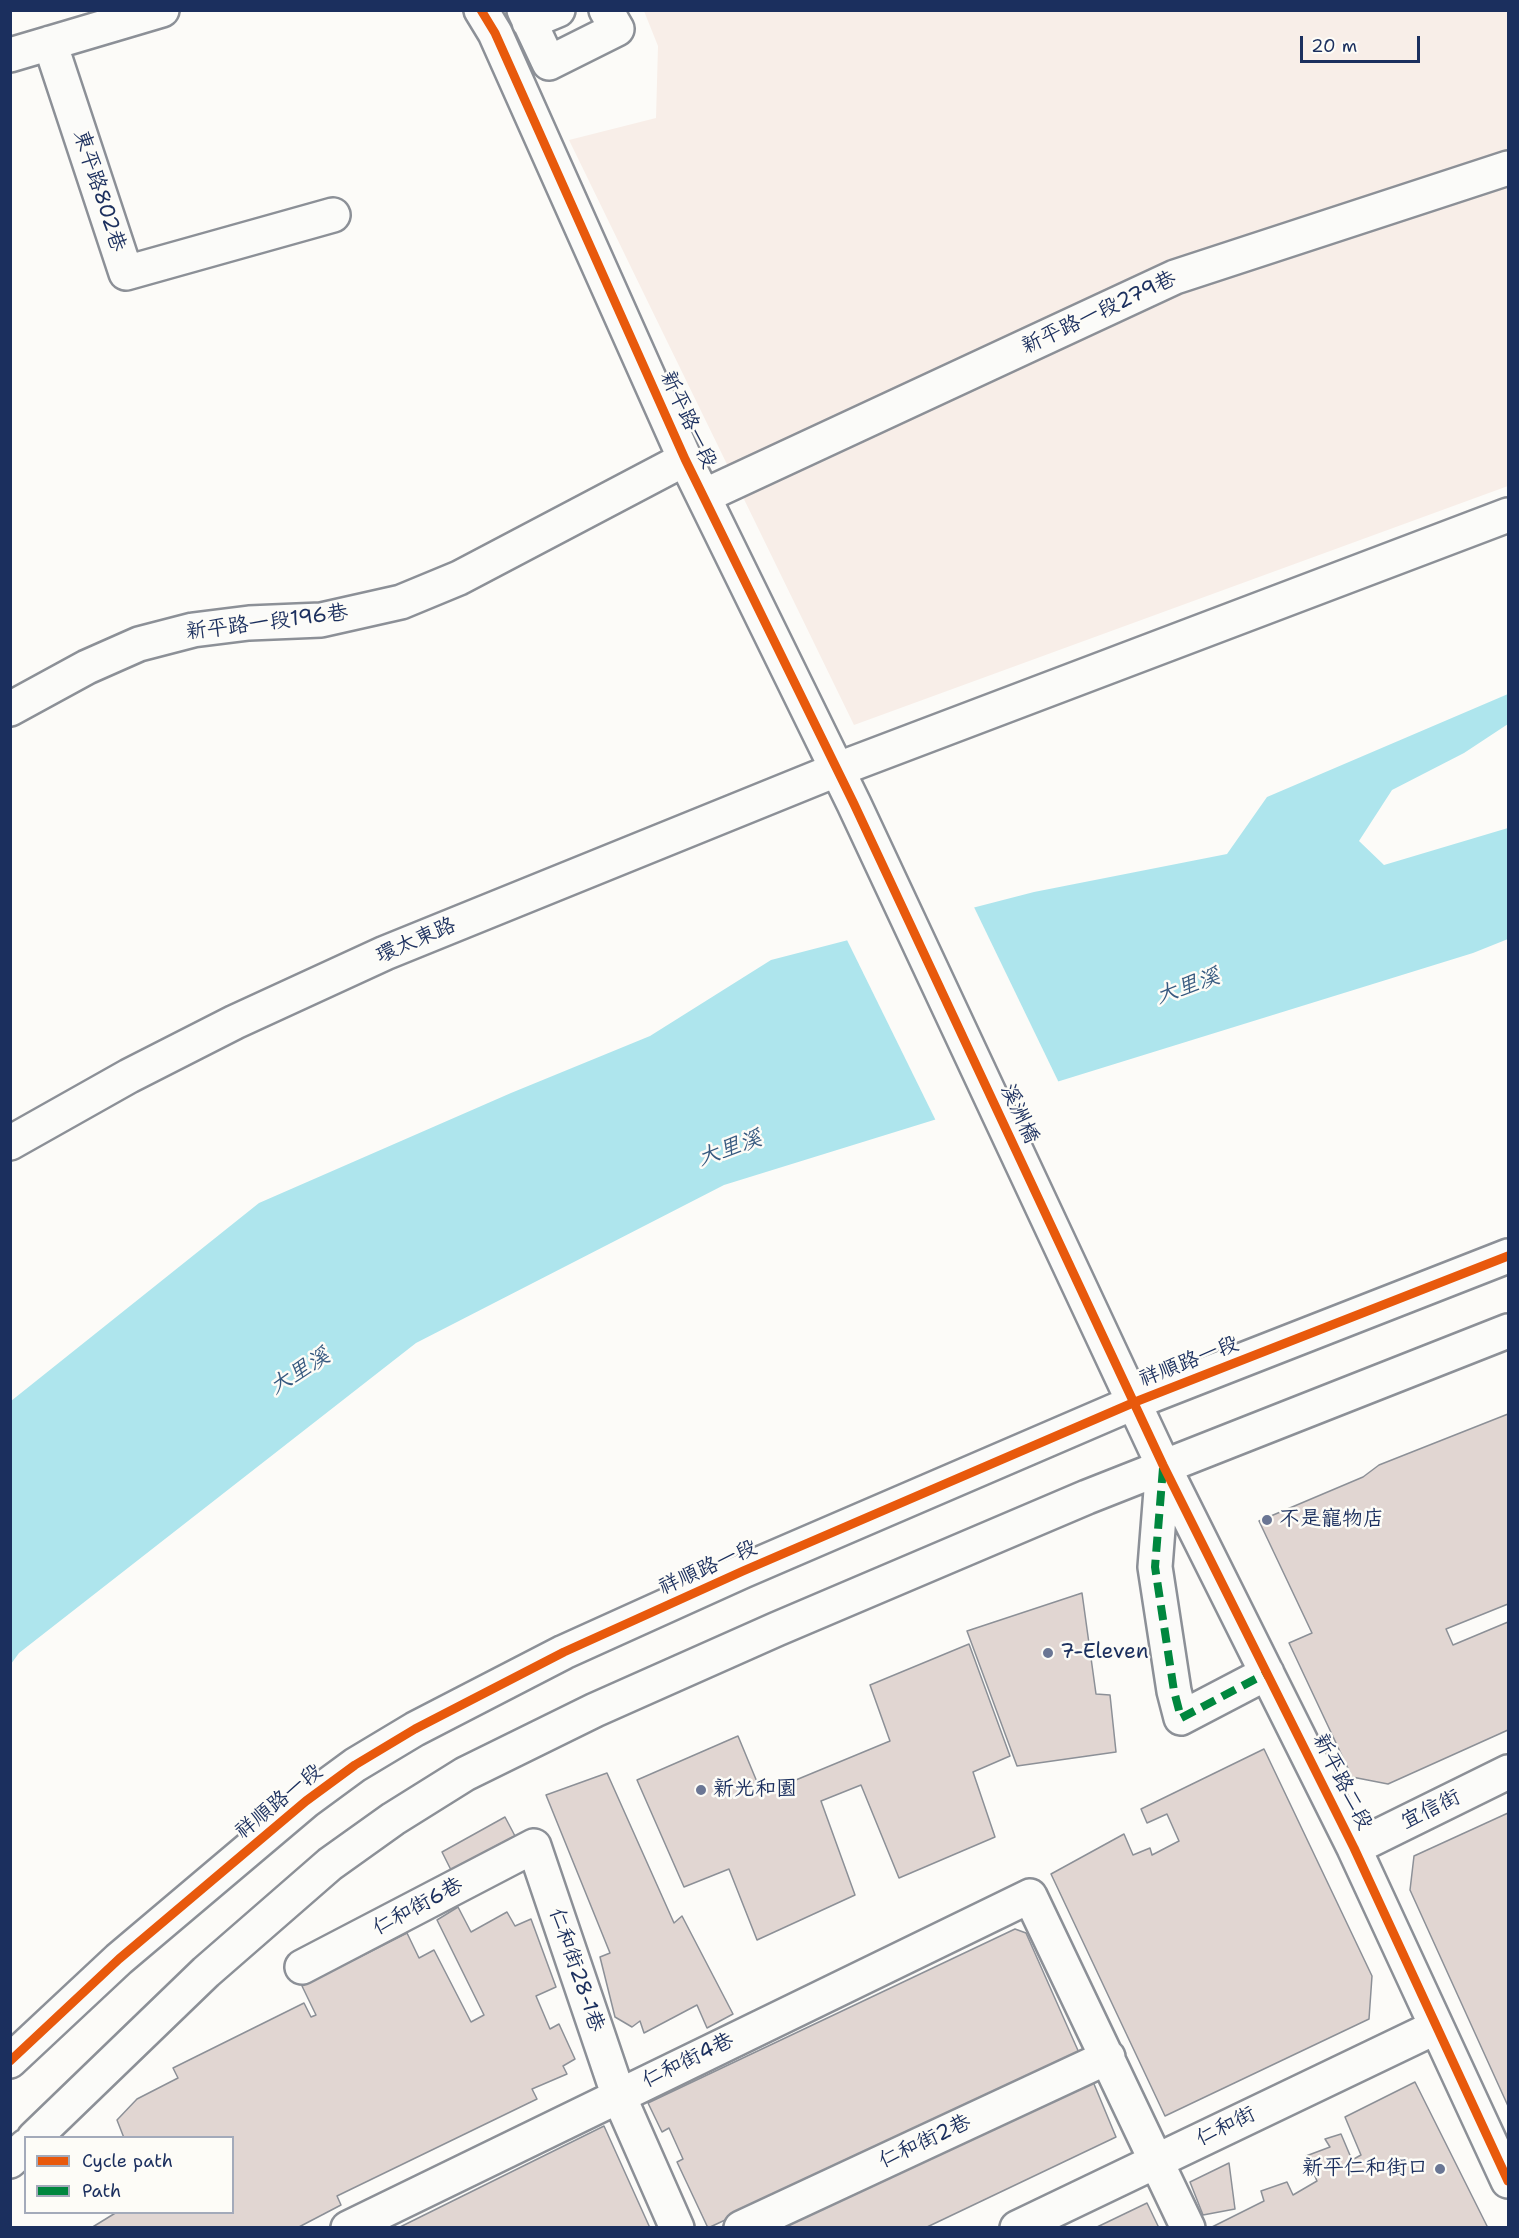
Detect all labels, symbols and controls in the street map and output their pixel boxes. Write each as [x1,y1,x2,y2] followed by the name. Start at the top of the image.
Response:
[1303,24,1423,62] scale bar
[1311,34,1357,58] text: 20 m
[67,127,131,255] street label: 東平路802巷
[1018,266,1180,360] street label: 新平路一段279巷
[654,367,722,473] street label: 新平路一段
[185,601,349,645] street label: 新平路一段196巷
[372,913,460,969] street label: 環太東路
[1153,964,1223,1010] water label: 大里溪
[994,1080,1044,1148] street label: 溪洲橋
[695,1126,765,1172] water label: 大里溪
[1135,1331,1243,1393] street label: 祥順路一段
[265,1343,335,1401] water label: 大里溪
[1279,1507,1384,1533] place label: 不是寵物店
[1260,1513,1274,1527] marker: 不是寵物店
[655,1535,761,1601] street label: 祥順路一段
[1060,1640,1149,1666] place label: 7-Eleven
[1041,1646,1055,1660] marker: 7-Eleven
[1307,1730,1377,1834] street label: 新平路二段
[230,1759,328,1845] street label: 祥順路一段
[713,1777,797,1803] place label: 新光和園
[694,1783,708,1797] marker: 新光和園
[1397,1785,1465,1835] street label: 宜信街
[369,1873,467,1941] street label: 仁和街6巷
[543,1905,609,2035] street label: 仁和街28-1巷
[638,2028,738,2094] street label: 仁和街4巷
[1192,2102,1260,2152] street label: 仁和街
[875,2110,975,2174] street label: 仁和街2巷
[24,2136,234,2214] legend
[82,2149,173,2173] text: Cycle path
[1302,2156,1428,2182] place label: 新平仁和街口
[1433,2162,1447,2176] marker: 新平仁和街口
[82,2179,121,2203] text: Path

